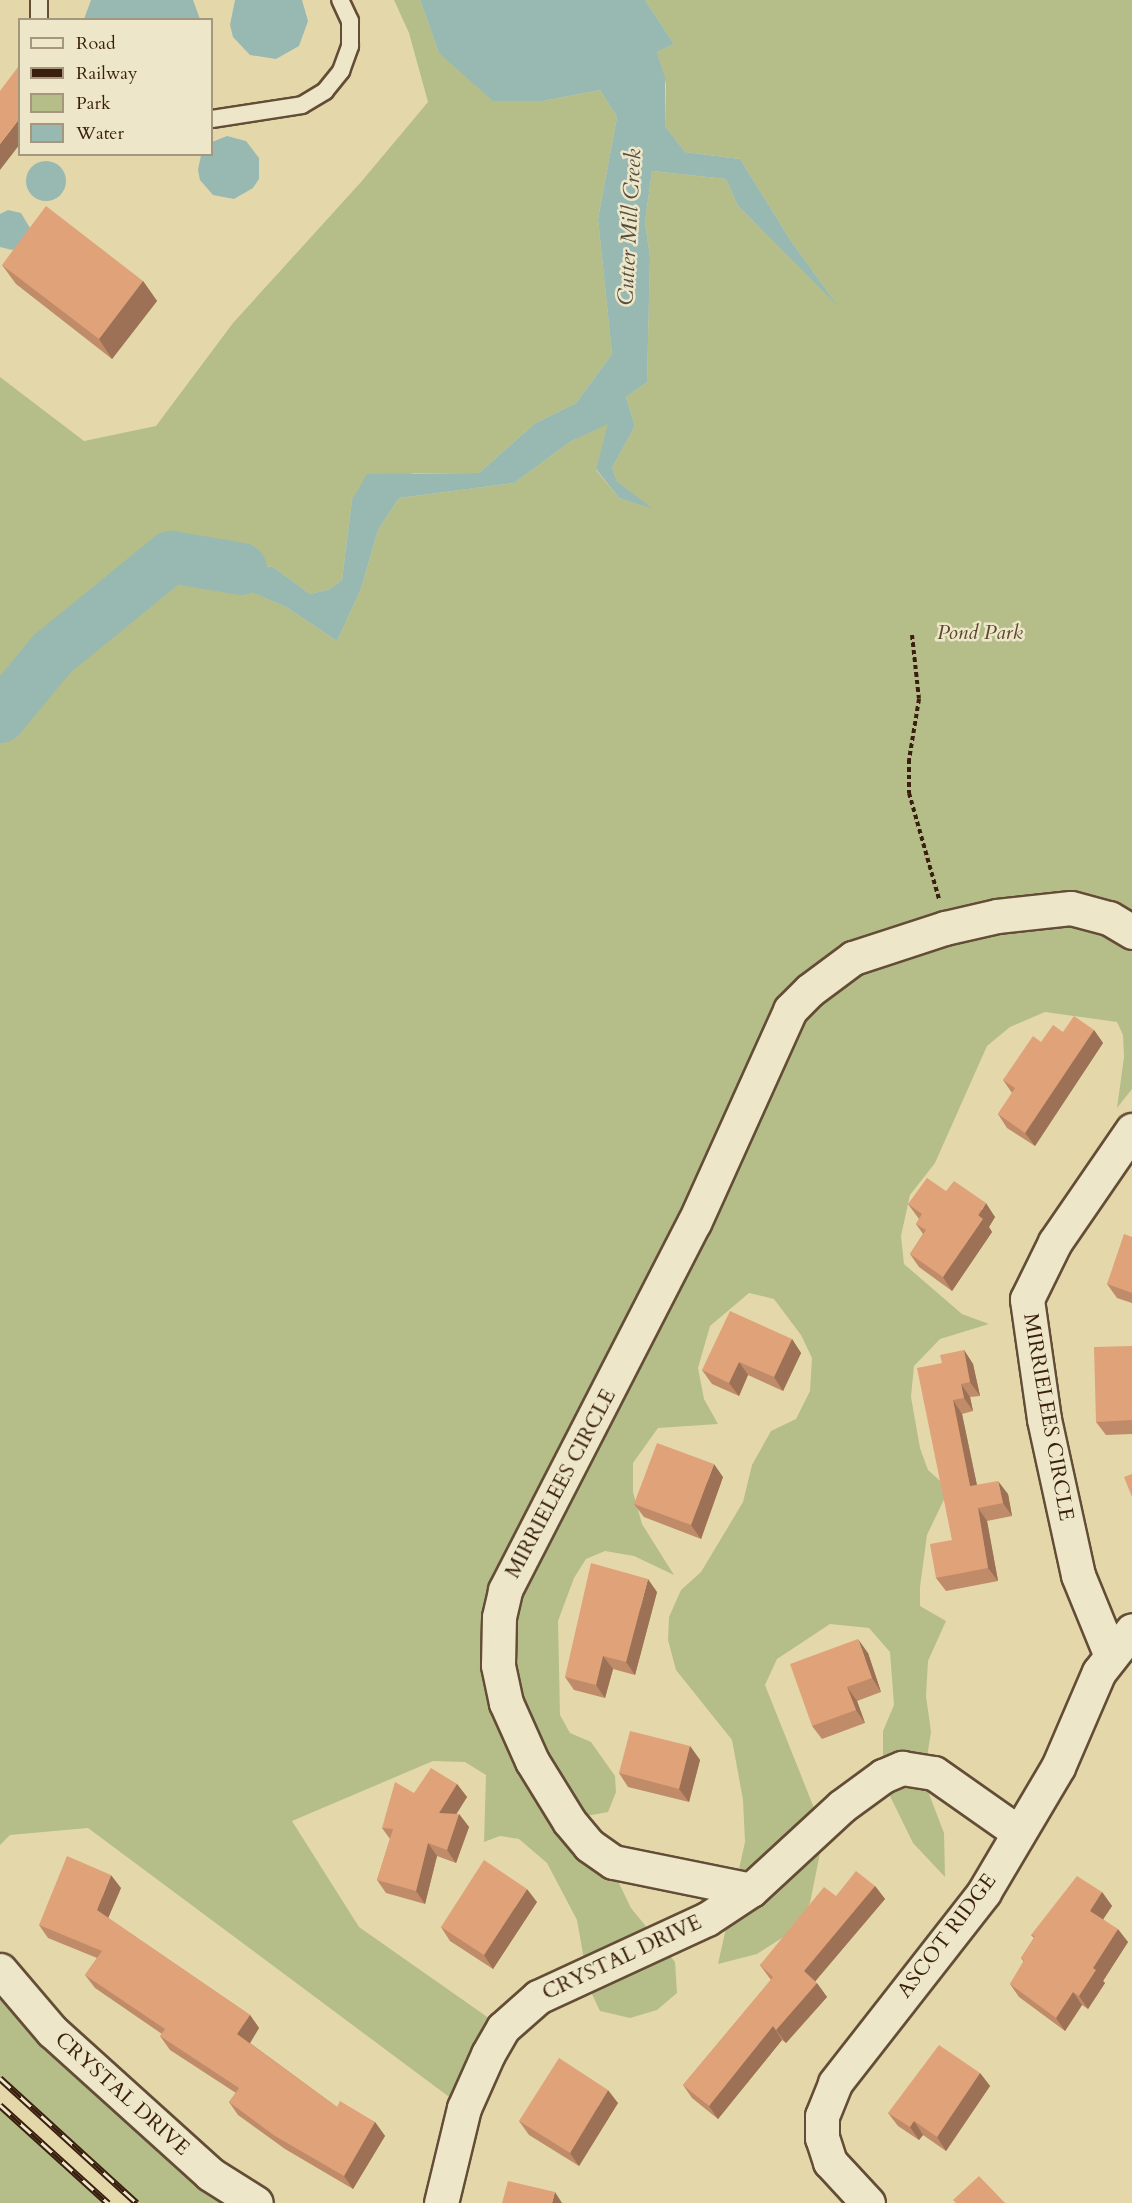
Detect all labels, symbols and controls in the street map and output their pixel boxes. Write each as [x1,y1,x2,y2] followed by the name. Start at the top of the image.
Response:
[18,18,213,156] legend
[76,31,116,56] text: Road
[76,61,138,86] text: Railway
[76,91,111,116] text: Park
[76,121,124,146] text: Water
[613,148,647,306] water label: Cutter Mill Creek
[937,620,1023,646] park label: Pond Park
[1017,1311,1079,1523] street label: MIRRIELEES CIRCLE
[500,1385,622,1583] street label: MIRRIELEES CIRCLE
[892,1869,1002,2003] street label: ASCOT RIDGE
[538,1910,706,2006] street label: CRYSTAL DRIVE
[49,2027,195,2161] street label: CRYSTAL DRIVE

